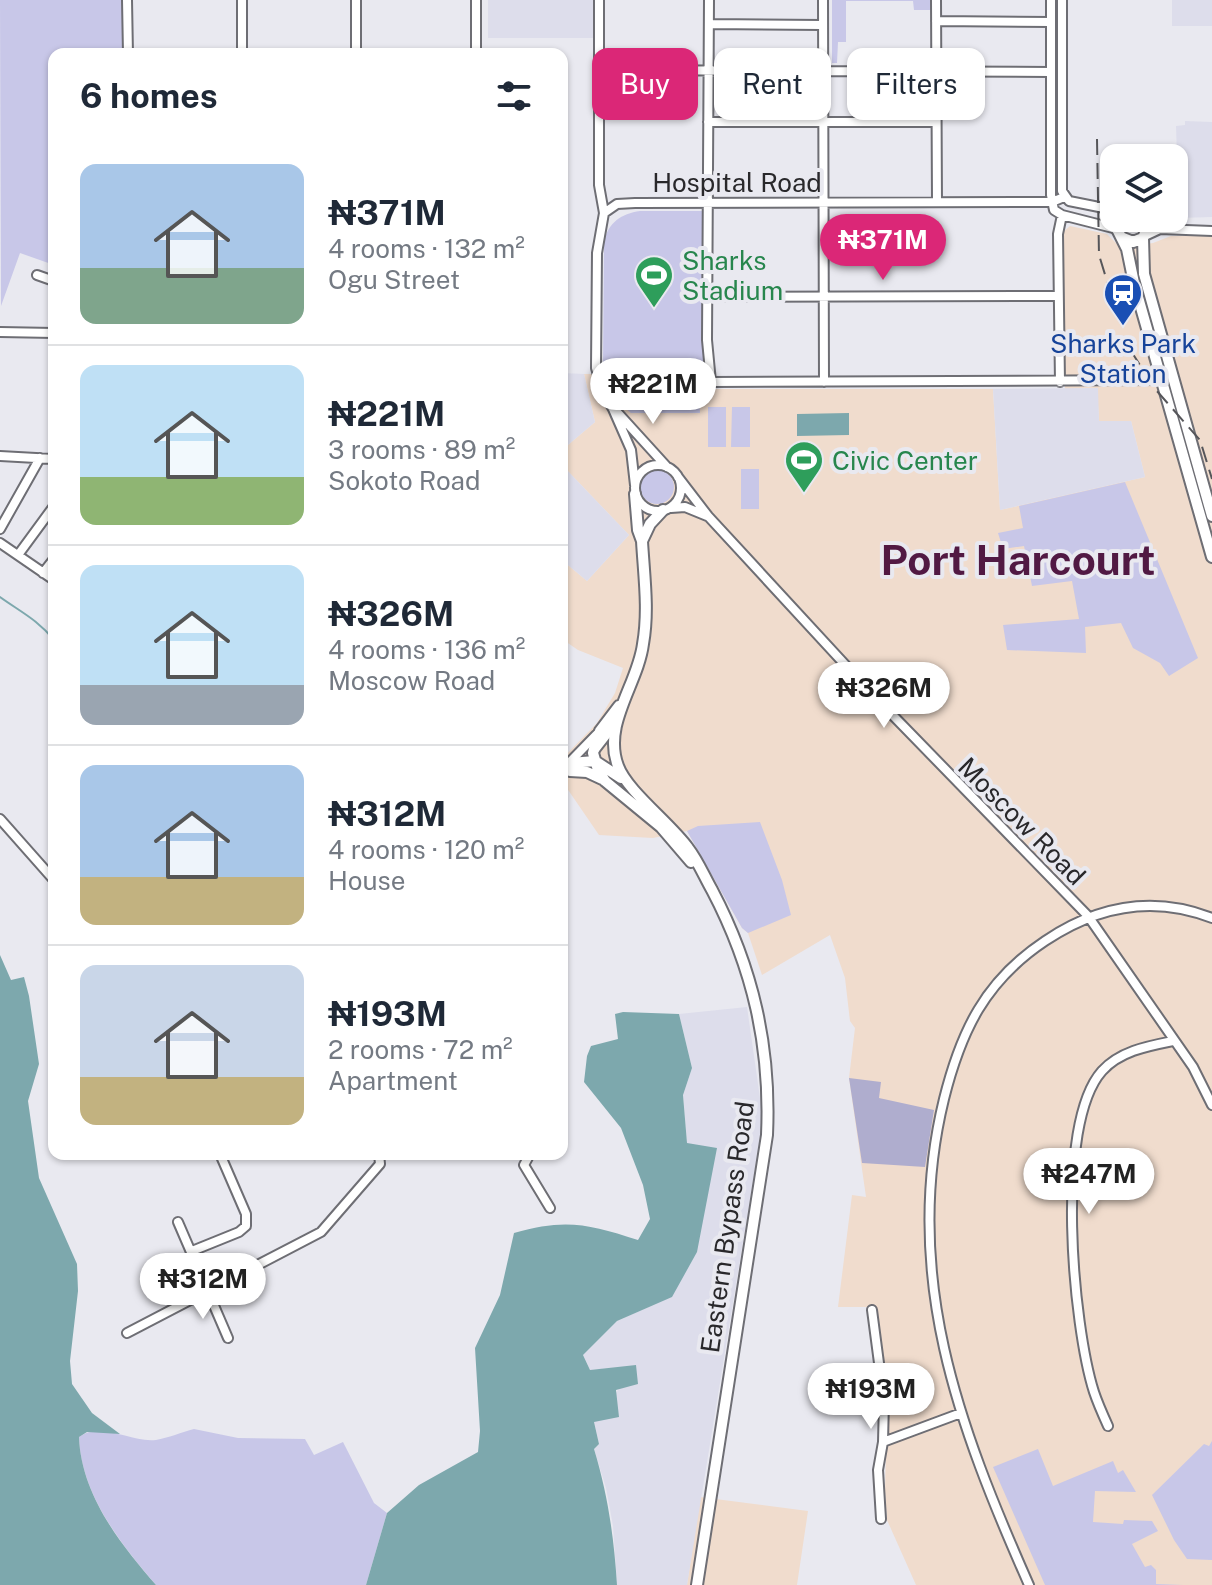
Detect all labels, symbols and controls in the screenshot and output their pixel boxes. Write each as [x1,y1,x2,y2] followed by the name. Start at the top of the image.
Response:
[592,48,698,120] chip: Buy
[714,48,831,120] chip: Rent
[847,48,985,120] chip: Filters
[492,74,536,118] icon: filters
[80,76,218,116] text: 6 homes
[1100,144,1188,232] map controls
[1100,144,1188,232] button: layers
[652,167,822,198] street label: Hospital Road
[328,193,446,233] text: ₦371M
[144,196,240,292] icon: home
[827,214,939,282] pin: ₦371M
[838,224,928,255] text: ₦371M
[328,233,525,264] text: 4 rooms · 132 m²
[682,245,783,306] place label: Sharks Stadium
[633,254,675,309] sports icon: Sharks Stadium
[328,264,460,295] text: Ogu Street
[1102,272,1144,327] station icon: Sharks Park Station
[1050,328,1196,389] place label: Sharks Park Station
[597,358,709,426] pin: ₦221M
[608,368,698,399] text: ₦221M
[328,394,445,434] text: ₦221M
[144,397,240,493] icon: home
[328,434,515,465] text: 3 rooms · 89 m²
[783,439,825,494] sports icon: Civic Center
[832,445,978,476] place label: Civic Center
[328,465,480,496] text: Sokoto Road
[881,535,1155,584] district label: Port Harcourt
[328,594,454,634] text: ₦326M
[144,597,240,693] icon: home
[328,634,525,665] text: 4 rooms · 136 m²
[828,662,940,730] pin: ₦326M
[328,665,495,696] text: Moscow Road
[836,672,932,703] text: ₦326M
[952,751,1092,891] street label: Moscow Road
[328,794,446,834] text: ₦312M
[144,797,240,893] icon: home
[328,834,524,865] text: 4 rooms · 120 m²
[328,865,405,896] text: House
[328,994,447,1034] text: ₦193M
[144,997,240,1093] icon: home
[328,1034,513,1065] text: 2 rooms · 72 m²
[328,1065,458,1096] text: Apartment
[694,1099,760,1355] street label: Eastern Bypass Road
[1033,1148,1145,1216] pin: ₦247M
[1041,1158,1137,1189] text: ₦247M
[147,1253,259,1321] pin: ₦312M
[158,1263,248,1294] text: ₦312M
[815,1363,927,1431] pin: ₦193M
[826,1373,916,1404] text: ₦193M

